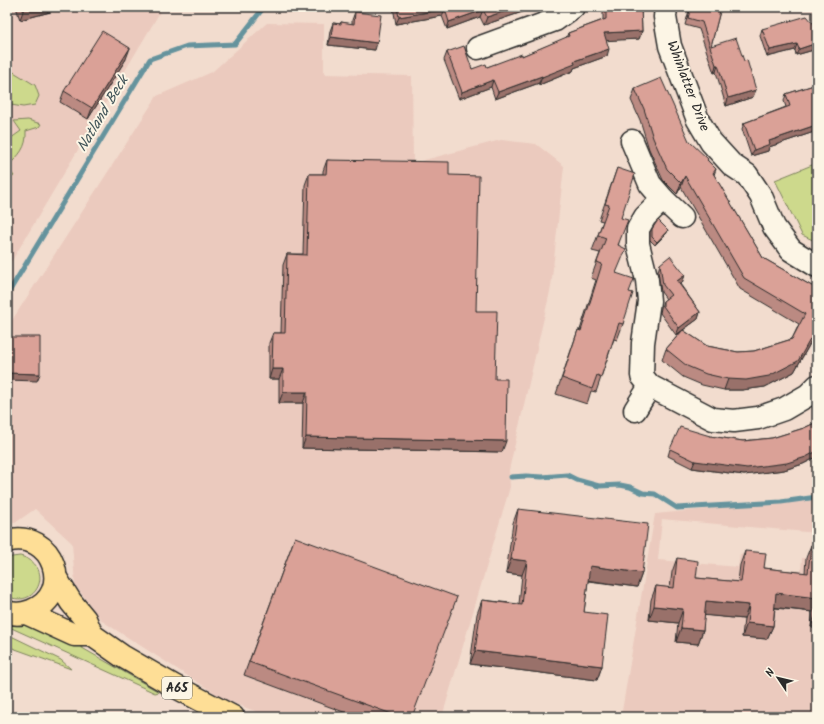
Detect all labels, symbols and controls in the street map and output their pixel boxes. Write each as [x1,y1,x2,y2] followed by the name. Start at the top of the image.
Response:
[661,37,716,135] street label: Whinlatter Drive
[71,70,136,157] water label: Natland Beck
[758,658,798,698] north arrow
[761,665,780,681] text: N
[162,677,192,699] road number: A65

